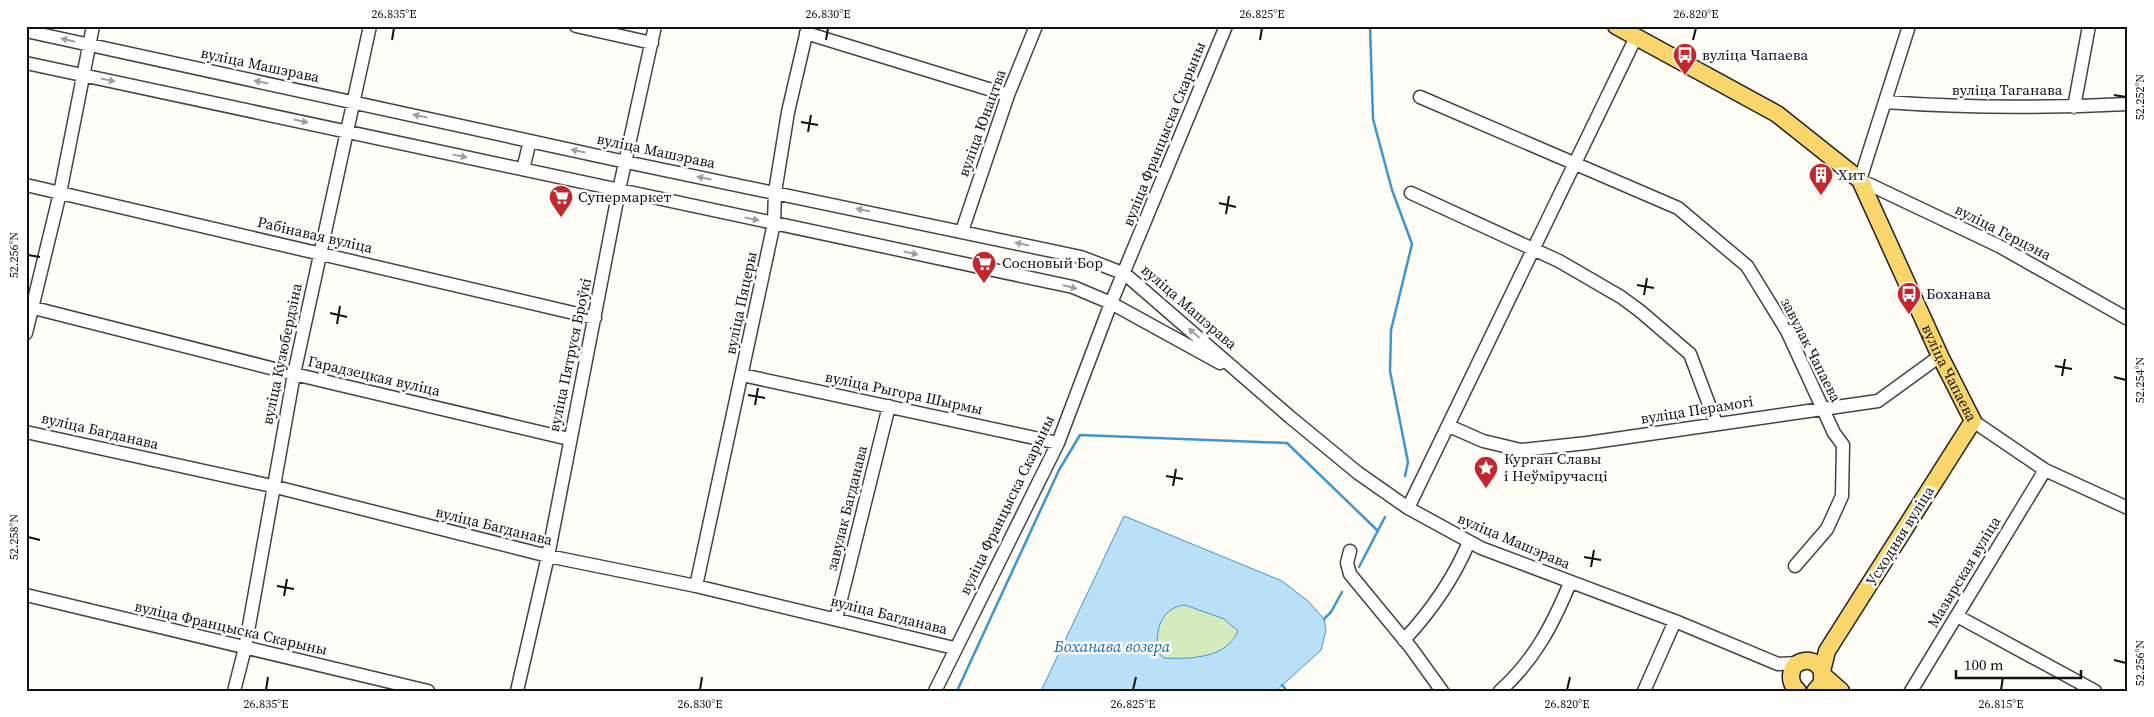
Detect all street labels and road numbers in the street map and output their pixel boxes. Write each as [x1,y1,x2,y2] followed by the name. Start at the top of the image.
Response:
[1117,38,1210,229] street label: вуліца Францыска Скарыны
[199,42,322,87] street label: вуліца Машэрава
[952,66,1011,179] street label: вуліца Юнацтва
[1952,79,2063,100] street label: вуліца Таганава
[595,128,718,173] street label: вуліца Машэрава
[1951,198,2055,265] street label: вуліца Герцэна
[255,211,375,258] street label: Рабінавая вуліца
[719,250,762,356] street label: вуліца Пяцеры
[1137,259,1242,354] street label: вуліца Машэрава
[543,276,596,434] street label: вуліца Пятруся Броўкі
[256,281,307,427] street label: вуліца Кузюбердзіна
[1776,294,1847,406] street label: завулак Чапаева
[1917,321,1983,425] street label: вуліца Чапаева
[306,350,443,401] street label: Гарадзецкая вуліца
[823,366,985,419] street label: вуліца Рыгора Шырмы
[1639,390,1755,429] street label: вуліца Перамогі
[39,407,161,454] street label: вуліца Багданава
[954,411,1059,598] street label: вуліца Францыска Скарыны
[821,443,872,573] street label: завулак Багданава
[1860,482,1939,590] street label: Усходняя вуліца
[433,501,555,550] street label: вуліца Багданава
[1455,507,1574,574] street label: вуліца Машэрава
[1922,512,2005,631] street label: Мазырская вуліца
[828,590,950,639] street label: вуліца Багданава
[133,595,330,660] street label: вуліца Францыска Скарыны

